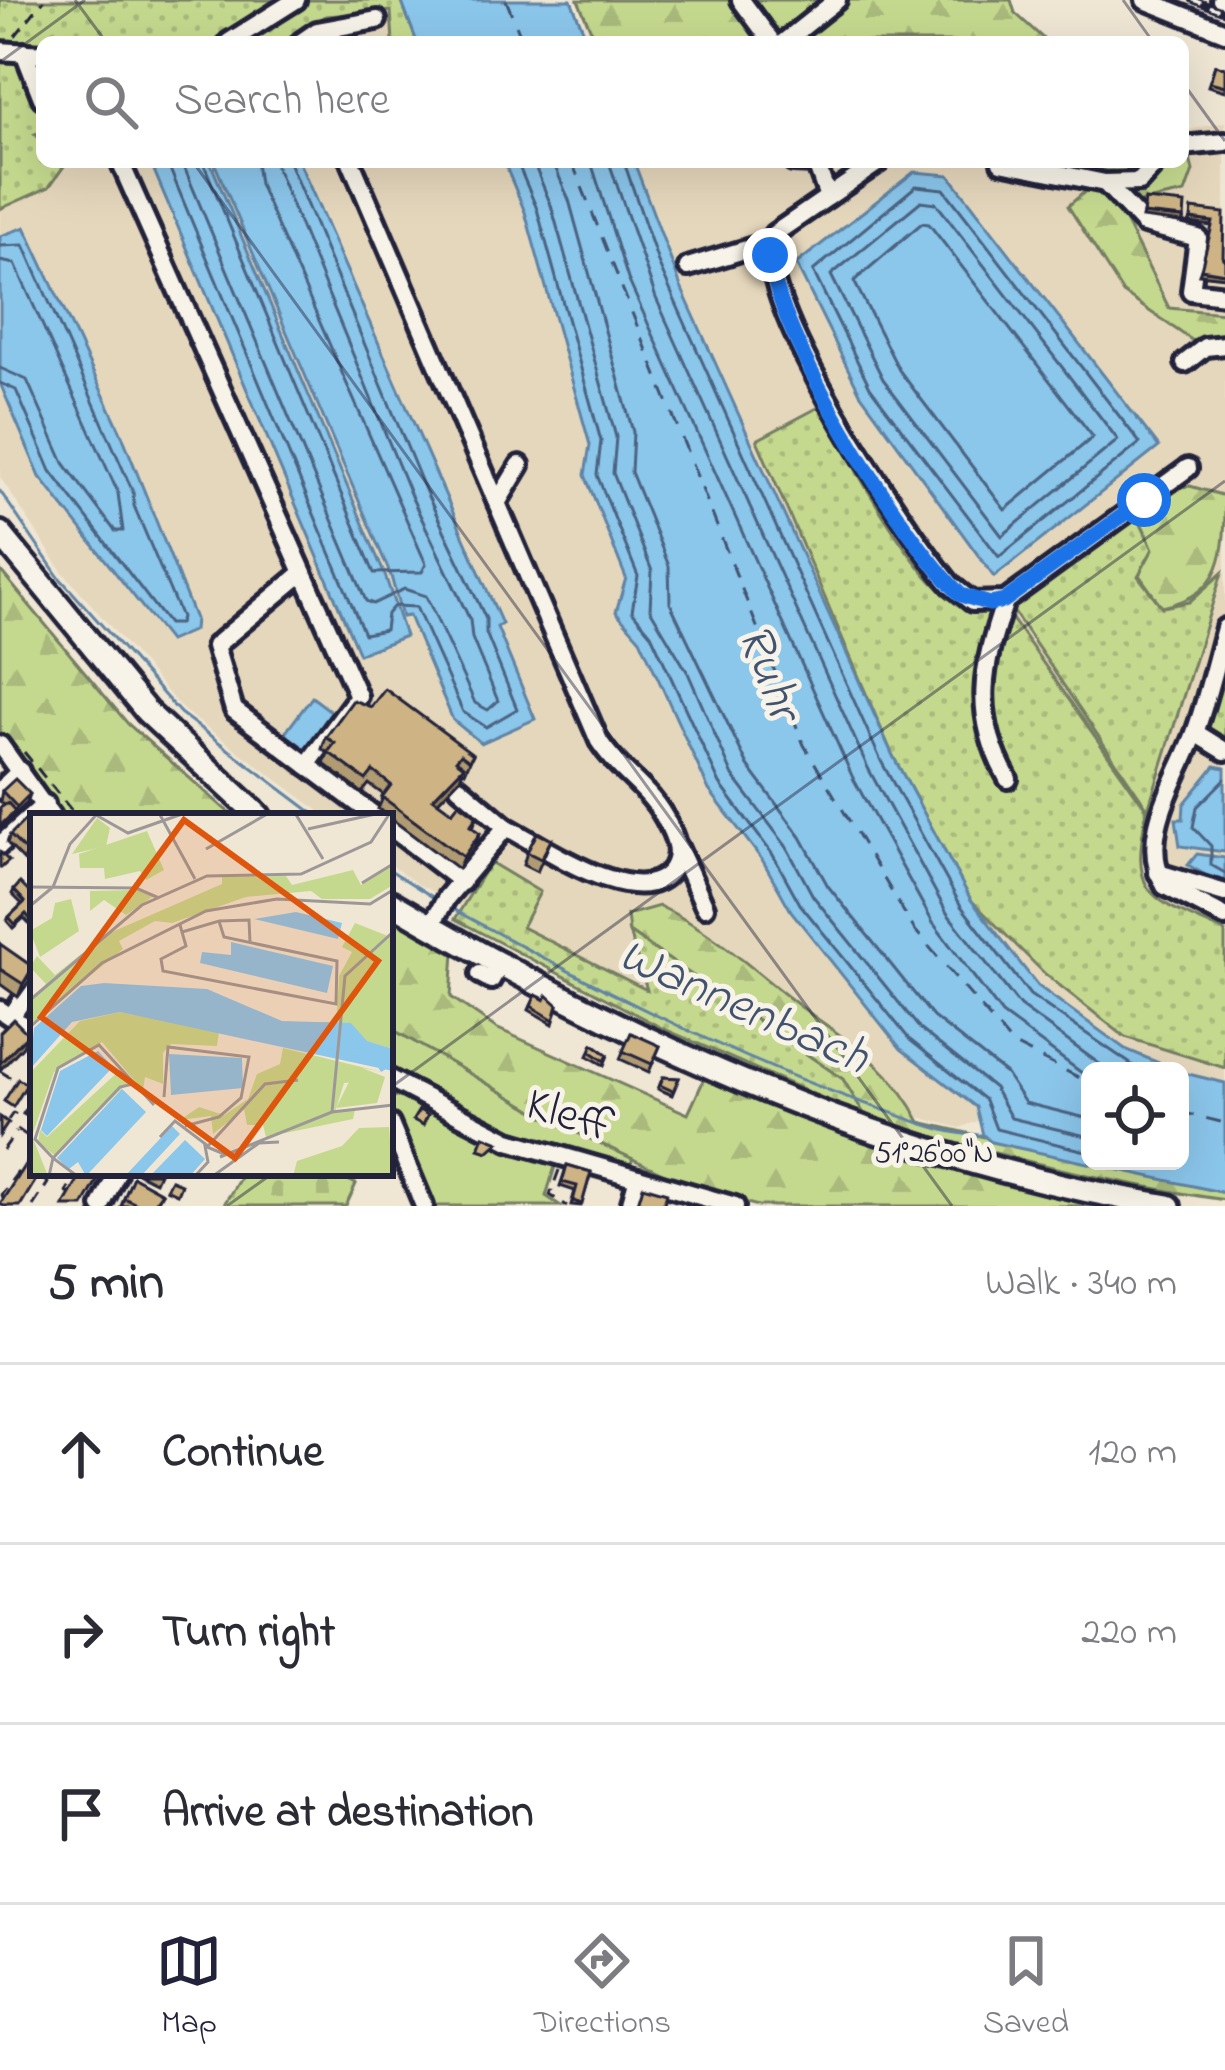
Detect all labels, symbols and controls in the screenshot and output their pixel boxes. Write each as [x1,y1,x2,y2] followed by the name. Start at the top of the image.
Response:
[36,36,1189,168] search box
[78,69,144,135] icon: search
[174,69,390,135] text: Search here
[743,228,797,282] route end
[1117,473,1171,527] route start
[715,614,822,738] water label: Ruhr
[30,813,393,1176] inset map
[606,920,882,1097] water label: Wannenbach
[1081,1062,1189,1170] map controls
[1081,1062,1189,1170] button: locate
[517,1071,621,1163] street label: Kleff
[874,1133,994,1177] text: 51°26'00"N
[48,1247,164,1322] text: 5 min
[985,1256,1177,1313] text: Walk · 340 m
[48,1421,114,1487] icon: ahead
[162,1421,323,1487] text: Continue
[1088,1425,1177,1482] text: 120 m
[48,1601,114,1667] icon: right
[162,1601,335,1667] text: Turn right
[1081,1605,1177,1662] text: 220 m
[48,1781,114,1847] icon: arrive
[162,1781,533,1847] text: Arrive at destination
[156,1928,222,2048] tab: Map
[534,1928,671,2048] tab: Directions
[983,1928,1069,2048] tab: Saved

